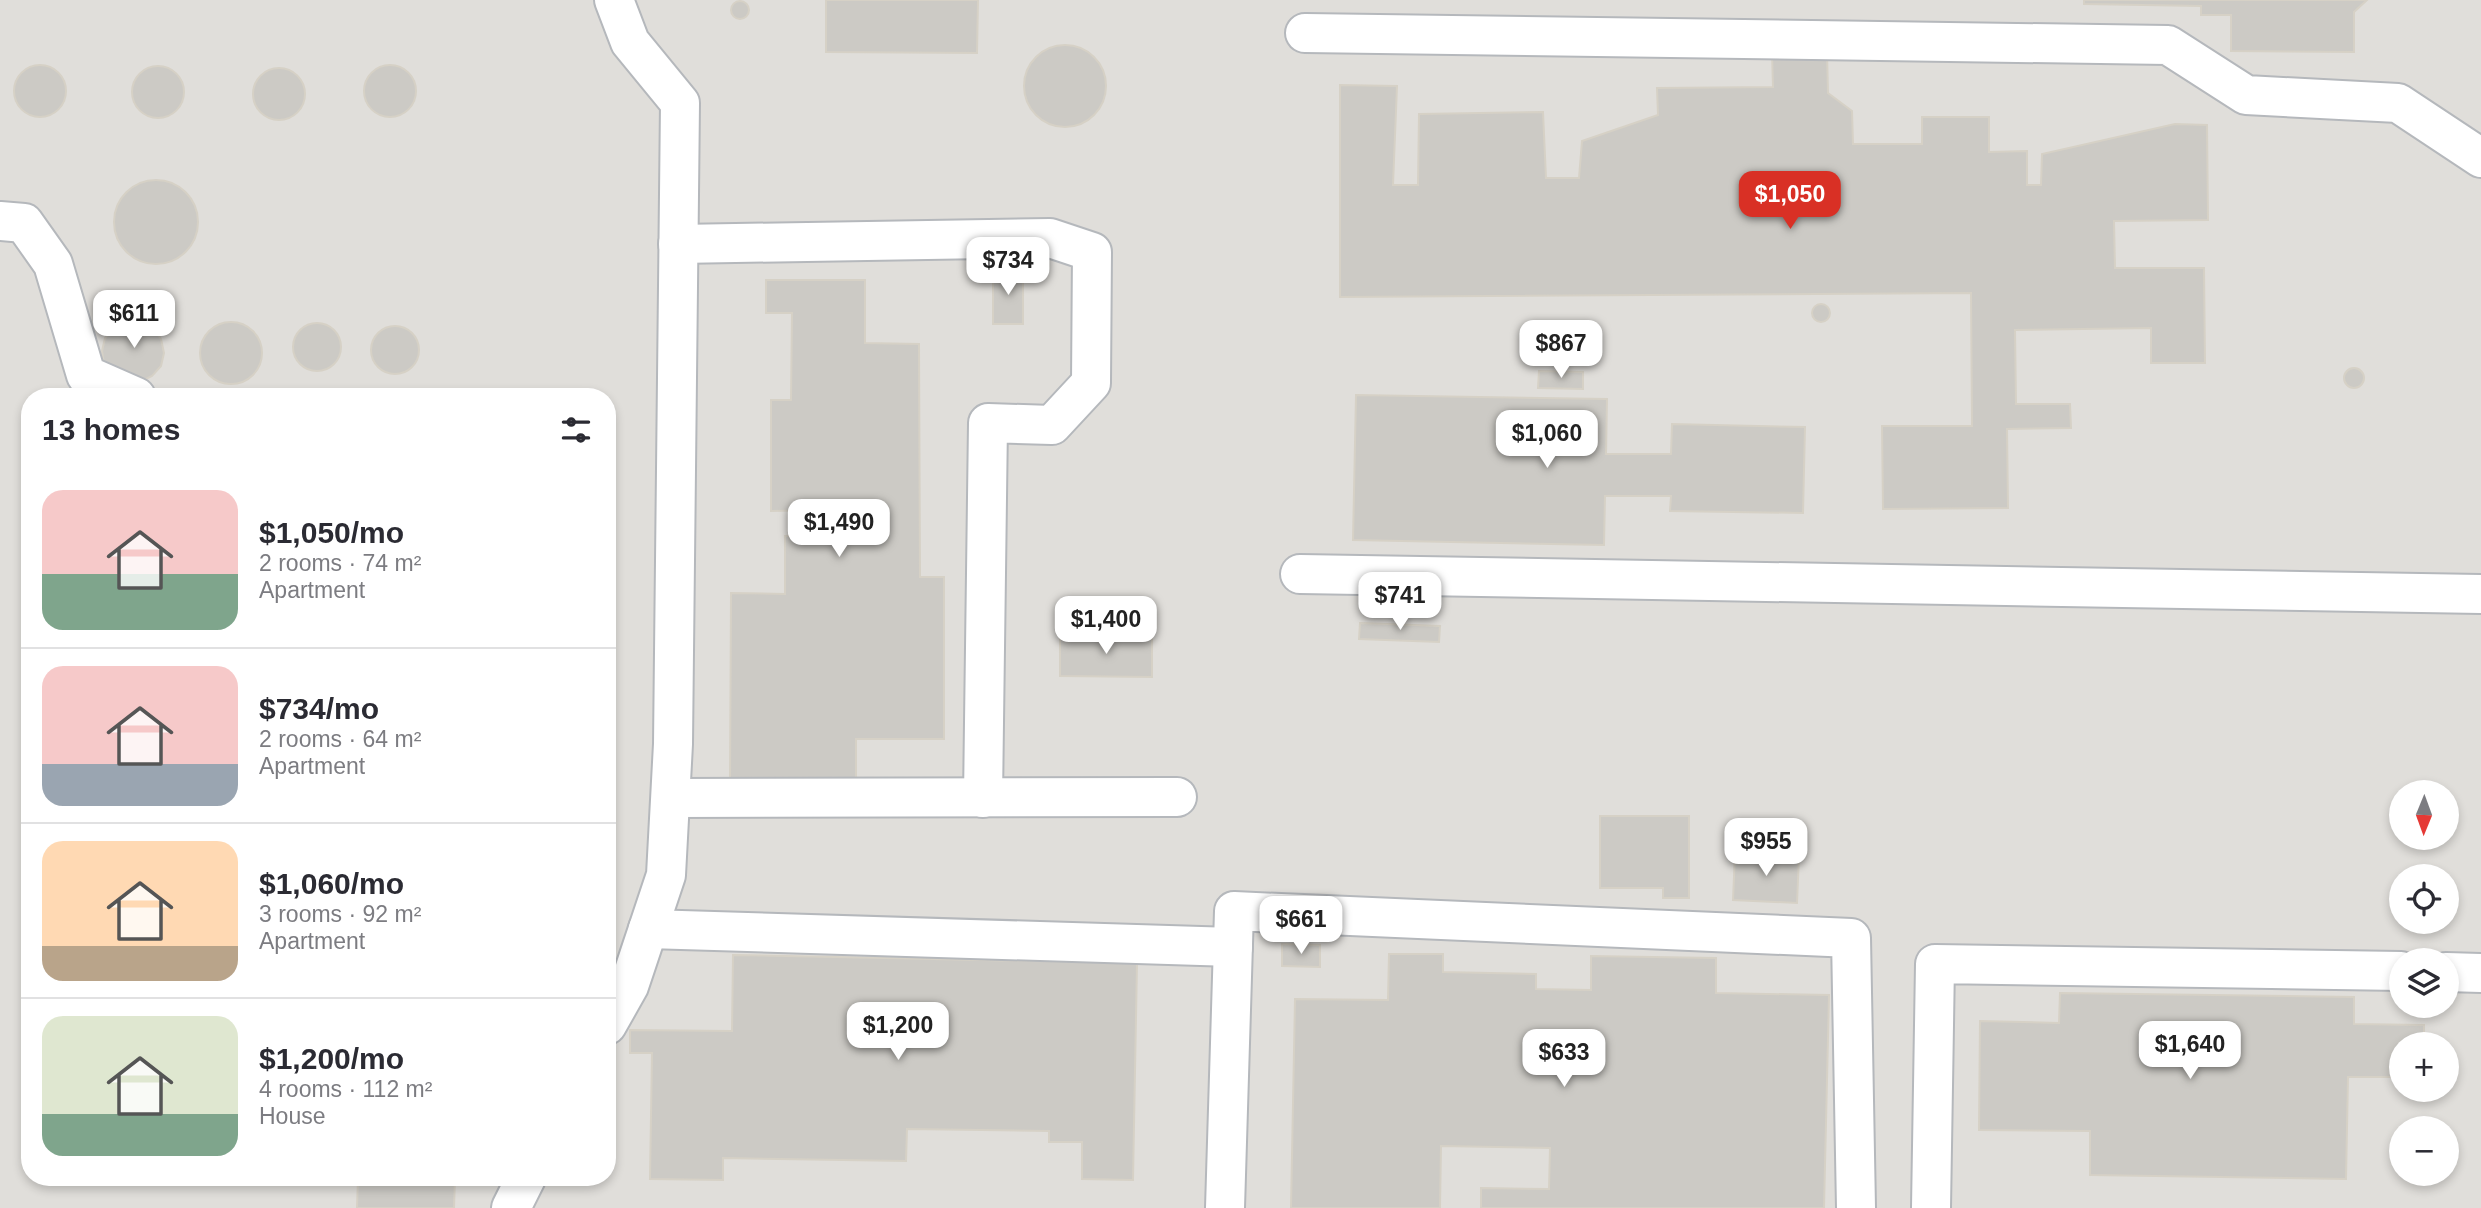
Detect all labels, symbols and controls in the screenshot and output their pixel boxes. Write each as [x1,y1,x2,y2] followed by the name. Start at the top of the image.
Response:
[1733,172,1847,231] pin: $1,050
[1755,181,1825,207] text: $1,050
[967,238,1049,297] pin: $734
[982,247,1034,273] text: $734
[93,290,175,350] pin: $611
[109,300,159,326] text: $611
[1520,320,1602,380] pin: $867
[1535,330,1587,356] text: $867
[1490,410,1604,470] pin: $1,060
[557,411,595,449] icon: filters
[42,413,180,446] text: 13 homes
[1512,420,1582,446] text: $1,060
[782,500,896,559] pin: $1,490
[804,509,874,535] text: $1,490
[259,516,404,549] text: $1,050/mo
[98,518,182,602] icon: home
[259,550,421,576] text: 2 rooms · 74 m²
[1359,572,1441,632] pin: $741
[259,577,365,603] text: Apartment
[1374,582,1426,608] text: $741
[1049,596,1163,656] pin: $1,400
[1071,606,1141,632] text: $1,400
[259,692,379,725] text: $734/mo
[98,694,182,778] icon: home
[259,726,421,752] text: 2 rooms · 64 m²
[259,753,365,779] text: Apartment
[2389,780,2459,850] north arrow
[2389,780,2459,1186] map controls
[1725,818,1807,878] pin: $955
[1740,828,1792,854] text: $955
[2389,864,2459,934] button: locate
[259,867,404,900] text: $1,060/mo
[98,869,182,953] icon: home
[1260,897,1342,956] pin: $661
[259,901,421,927] text: 3 rooms · 92 m²
[1275,906,1327,932] text: $661
[259,928,365,954] text: Apartment
[2389,948,2459,1018] button: layers
[841,1002,955,1062] pin: $1,200
[863,1012,933,1038] text: $1,200
[2133,1021,2247,1081] pin: $1,640
[1523,1030,1605,1089] pin: $633
[2155,1031,2225,1057] text: $1,640
[2389,1032,2459,1102] button: +
[1538,1039,1590,1065] text: $633
[259,1042,404,1075] text: $1,200/mo
[98,1044,182,1128] icon: home
[259,1076,432,1102] text: 4 rooms · 112 m²
[259,1103,325,1129] text: House
[2389,1116,2459,1186] button: −

